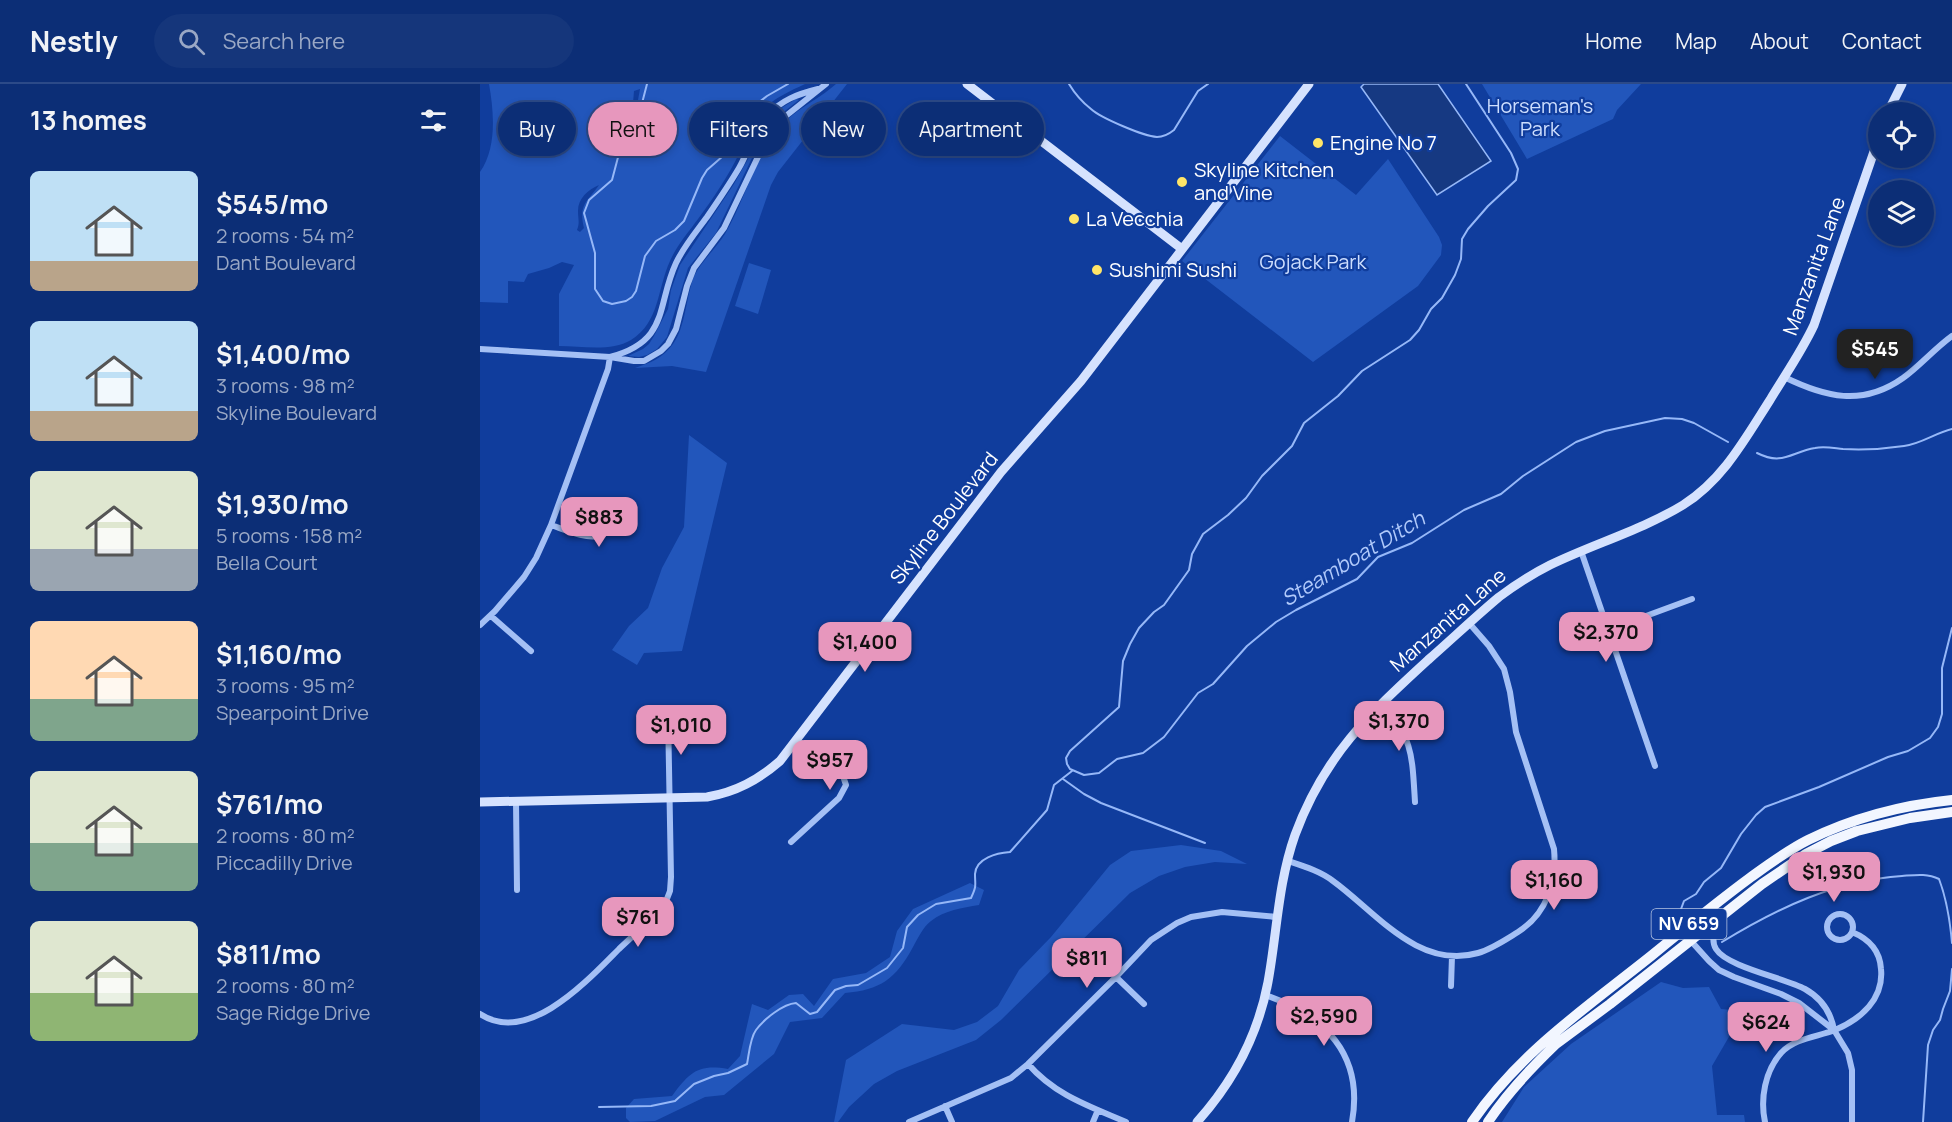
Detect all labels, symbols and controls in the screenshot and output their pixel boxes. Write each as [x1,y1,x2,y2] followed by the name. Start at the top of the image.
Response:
[154,14,574,68] search box
[30,22,118,60] text: Nestly
[175,25,208,58] icon: search
[223,26,345,56] text: Search here
[1585,27,1642,55] text: Home
[1675,27,1717,55] text: Map
[1750,27,1809,55] text: About
[1842,27,1922,55] text: Contact
[1487,92,1593,142] park label: Horseman's Park
[30,102,147,138] text: 13 homes
[498,102,576,156] chip: Buy
[588,102,677,156] chip: Rent
[689,102,789,156] chip: Filters
[801,102,886,156] chip: New
[898,102,1044,156] chip: Apartment
[1868,102,1934,246] map controls
[1868,102,1934,168] button: locate
[417,104,450,137] icon: filters
[1330,129,1437,156] place label: Engine No 7
[1311,136,1325,150] marker: Engine No 7
[1194,156,1334,206] place label: Skyline Kitchen and Vine
[1175,175,1189,189] marker: Skyline Kitchen and Vine
[1868,180,1934,246] button: layers
[216,186,328,222] text: $545/mo
[1776,193,1851,339] street label: Manzanita Lane
[78,195,150,267] icon: home
[1086,205,1183,232] place label: La Vecchia
[1067,212,1081,226] marker: La Vecchia
[216,222,354,249] text: 2 rooms · 54 m²
[1260,248,1368,275] park label: Gojack Park
[216,249,356,276] text: Dant Boulevard
[1109,256,1237,283] place label: Sushimi Sushi
[1090,263,1104,277] marker: Sushimi Sushi
[1839,329,1911,380] pin: $545
[1851,335,1899,362] text: $545
[216,336,350,372] text: $1,400/mo
[78,345,150,417] icon: home
[216,372,355,399] text: 3 rooms · 98 m²
[216,399,377,426] text: Skyline Boulevard
[883,446,1004,589] street label: Skyline Boulevard
[216,486,349,522] text: $1,930/mo
[78,495,150,567] icon: home
[563,497,635,548] pin: $883
[575,503,623,530] text: $883
[1276,503,1431,612] water label: Steamboat Ditch
[216,522,362,549] text: 5 rooms · 158 m²
[216,549,318,576] text: Bella Court
[1384,562,1511,678] street label: Manzanita Lane
[1557,612,1655,663] pin: $2,370
[1573,618,1639,645] text: $2,370
[816,622,914,673] pin: $1,400
[832,628,898,655] text: $1,400
[216,636,342,672] text: $1,160/mo
[78,645,150,717] icon: home
[216,672,355,699] text: 3 rooms · 95 m²
[216,699,369,726] text: Spearpoint Drive
[1350,701,1448,752] pin: $1,370
[632,705,730,756] pin: $1,010
[1368,707,1430,734] text: $1,370
[650,711,712,738] text: $1,010
[794,740,866,791] pin: $957
[806,746,854,773] text: $957
[216,786,323,822] text: $761/mo
[78,795,150,867] icon: home
[216,822,355,849] text: 2 rooms · 80 m²
[216,849,353,876] text: Piccadilly Drive
[1785,852,1883,903] pin: $1,930
[1802,858,1866,885] text: $1,930
[1505,860,1603,911] pin: $1,160
[1525,866,1583,893] text: $1,160
[602,897,674,948] pin: $761
[616,903,660,930] text: $761
[1652,909,1726,939] road number: NV 659
[216,936,321,972] text: $811/mo
[1051,938,1123,989] pin: $811
[1066,944,1108,971] text: $811
[78,945,150,1017] icon: home
[216,972,355,999] text: 2 rooms · 80 m²
[1275,996,1373,1047] pin: $2,590
[216,999,370,1026] text: Sage Ridge Drive
[1290,1002,1358,1029] text: $2,590
[1730,1002,1802,1053] pin: $624
[1742,1008,1790,1035] text: $624

